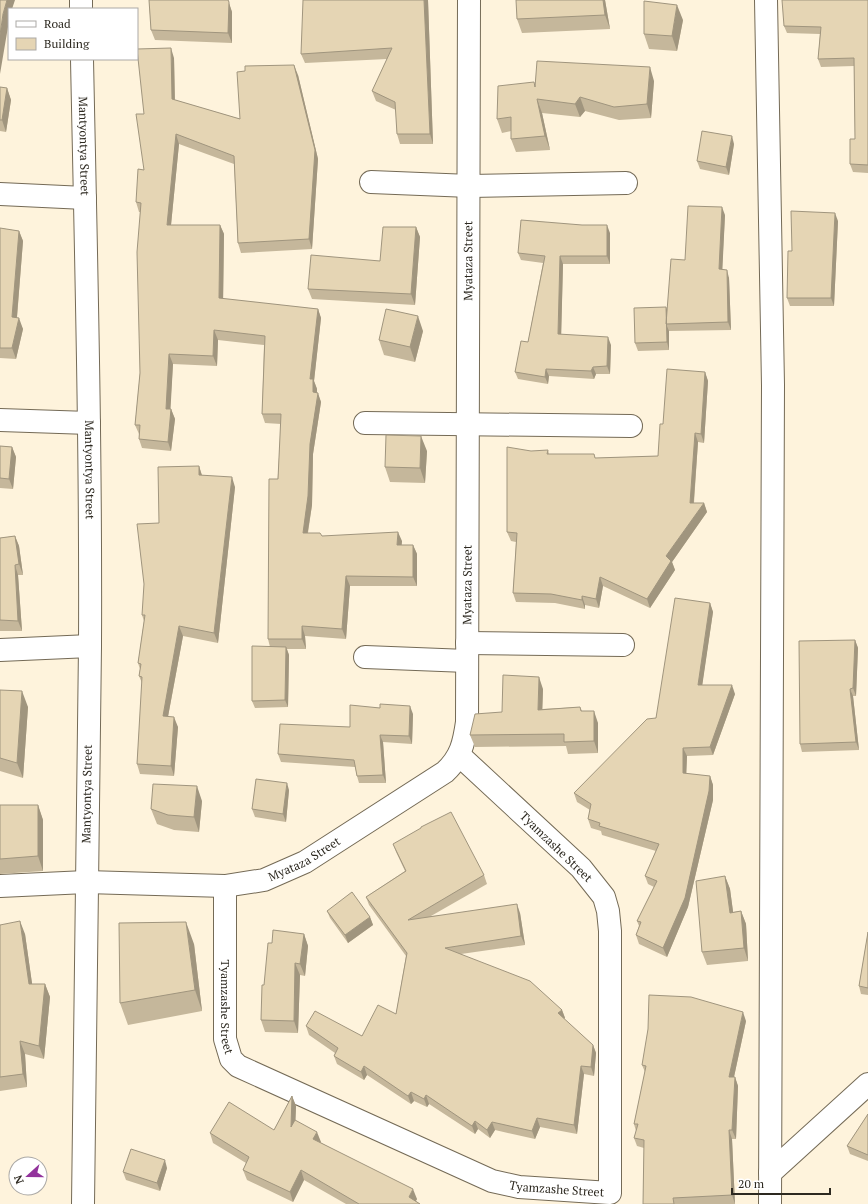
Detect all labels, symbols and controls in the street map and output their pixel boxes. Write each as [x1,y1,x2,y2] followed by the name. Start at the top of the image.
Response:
[8,8,138,60] legend
[44,16,71,31] text: Road
[44,36,90,51] text: Building
[76,96,93,196] street label: Mantyontya Street
[460,220,475,301] street label: Myataza Street
[82,420,98,520] street label: Mantyontya Street
[459,544,474,625] street label: Myataza Street
[78,744,95,844] street label: Mantyontya Street
[517,808,596,885] street label: Tyamzashe Street
[266,833,343,884] street label: Myataza Street
[218,959,237,1056] street label: Tyamzashe Street
[8,1156,48,1196] north arrow
[732,1170,830,1196] scale bar
[10,1173,27,1186] text: N
[738,1176,765,1191] text: 20 m
[508,1177,605,1200] street label: Tyamzashe Street

